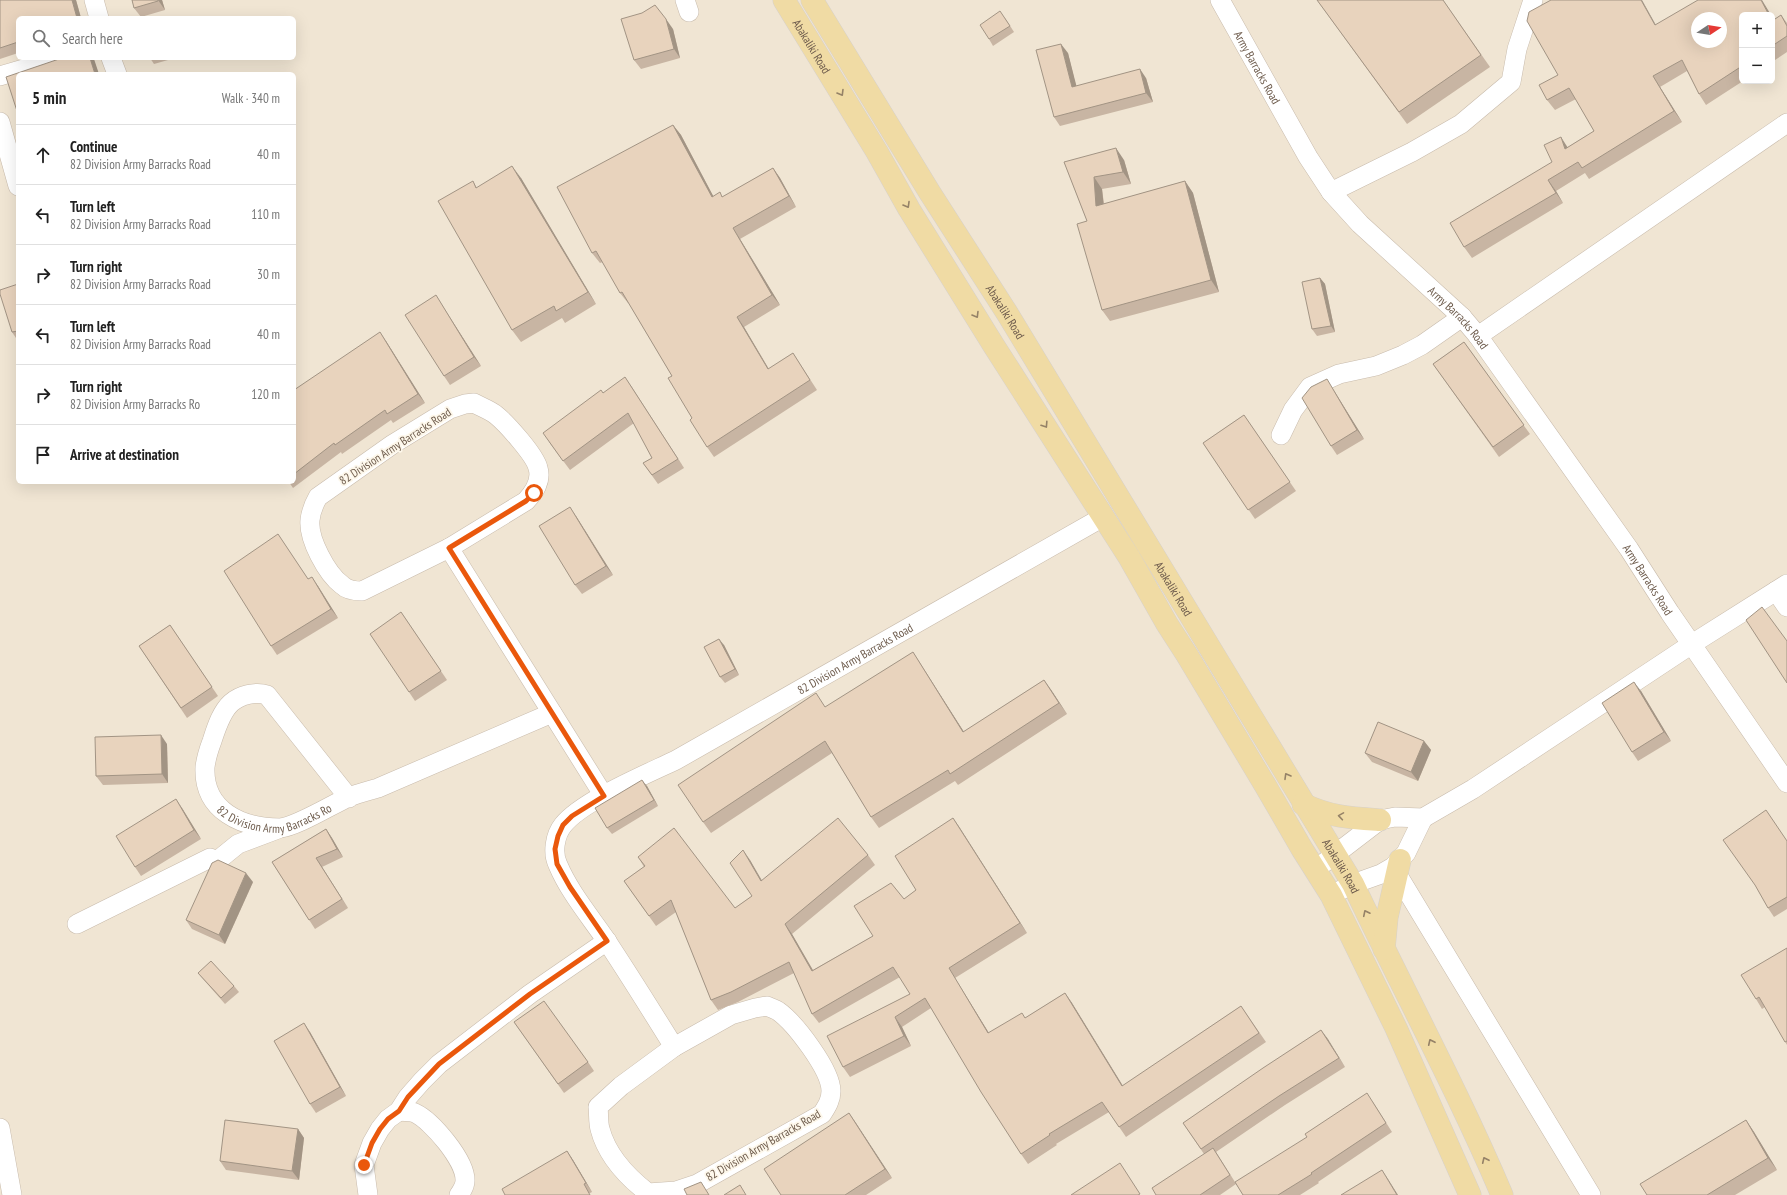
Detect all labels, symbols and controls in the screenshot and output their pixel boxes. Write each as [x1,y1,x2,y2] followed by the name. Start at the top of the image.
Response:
[1691,12,1727,48] north arrow
[1739,12,1775,84] map controls
[1739,12,1775,48] button: +
[16,16,296,60] search box
[790,16,834,76] street label: Abakaliki Road
[30,27,52,49] icon: search
[1231,28,1284,106] street label: Army Barracks Road
[62,29,123,48] text: Search here
[1739,48,1775,84] button: −
[32,87,66,109] text: 5 min
[836,89,844,96] one-way arrow
[222,90,280,107] text: Walk · 340 m
[70,137,117,156] text: Continue
[32,144,54,166] icon: ahead
[257,146,280,163] text: 40 m
[70,156,211,173] text: 82 Division Army Barracks Road
[70,197,115,216] text: Turn left
[903,201,910,208] one-way arrow
[32,204,54,226] icon: left
[251,206,280,223] text: 110 m
[70,216,211,233] text: 82 Division Army Barracks Road
[70,257,122,276] text: Turn right
[32,264,54,286] icon: right
[257,266,280,283] text: 30 m
[70,276,211,293] text: 82 Division Army Barracks Road
[983,282,1028,341] street label: Abakaliki Road
[1425,283,1492,352] street label: Army Barracks Road
[971,311,979,318] one-way arrow
[70,317,115,336] text: Turn left
[32,324,54,346] icon: left
[257,326,280,343] text: 40 m
[70,336,211,353] text: 82 Division Army Barracks Road
[70,377,122,396] text: Turn right
[32,384,54,406] icon: right
[251,386,280,403] text: 120 m
[70,396,200,413] text: 82 Division Army Barracks Ro
[336,404,454,488] street label: 82 Division Army Barracks Road
[1041,421,1048,428] one-way arrow
[32,444,54,466] icon: arrive
[70,445,179,464] text: Arrive at destination
[525,484,543,502] route start
[1620,541,1677,618] street label: Army Barracks Road
[1152,559,1196,618] street label: Abakaliki Road
[794,619,915,697] street label: 82 Division Army Barracks Road
[1284,773,1292,780] one-way arrow
[216,797,336,811] street label: 82 Division Army Barracks Ro
[214,800,334,836] text: 82 Division Army Barracks Ro
[1338,812,1344,821] one-way arrow
[1320,836,1364,895] street label: Abakaliki Road
[1363,909,1371,917] one-way arrow
[1428,1038,1436,1046] one-way arrow
[703,1106,823,1184] street label: 82 Division Army Barracks Road
[355,1156,373,1174] route end
[1482,1156,1490,1163] one-way arrow

